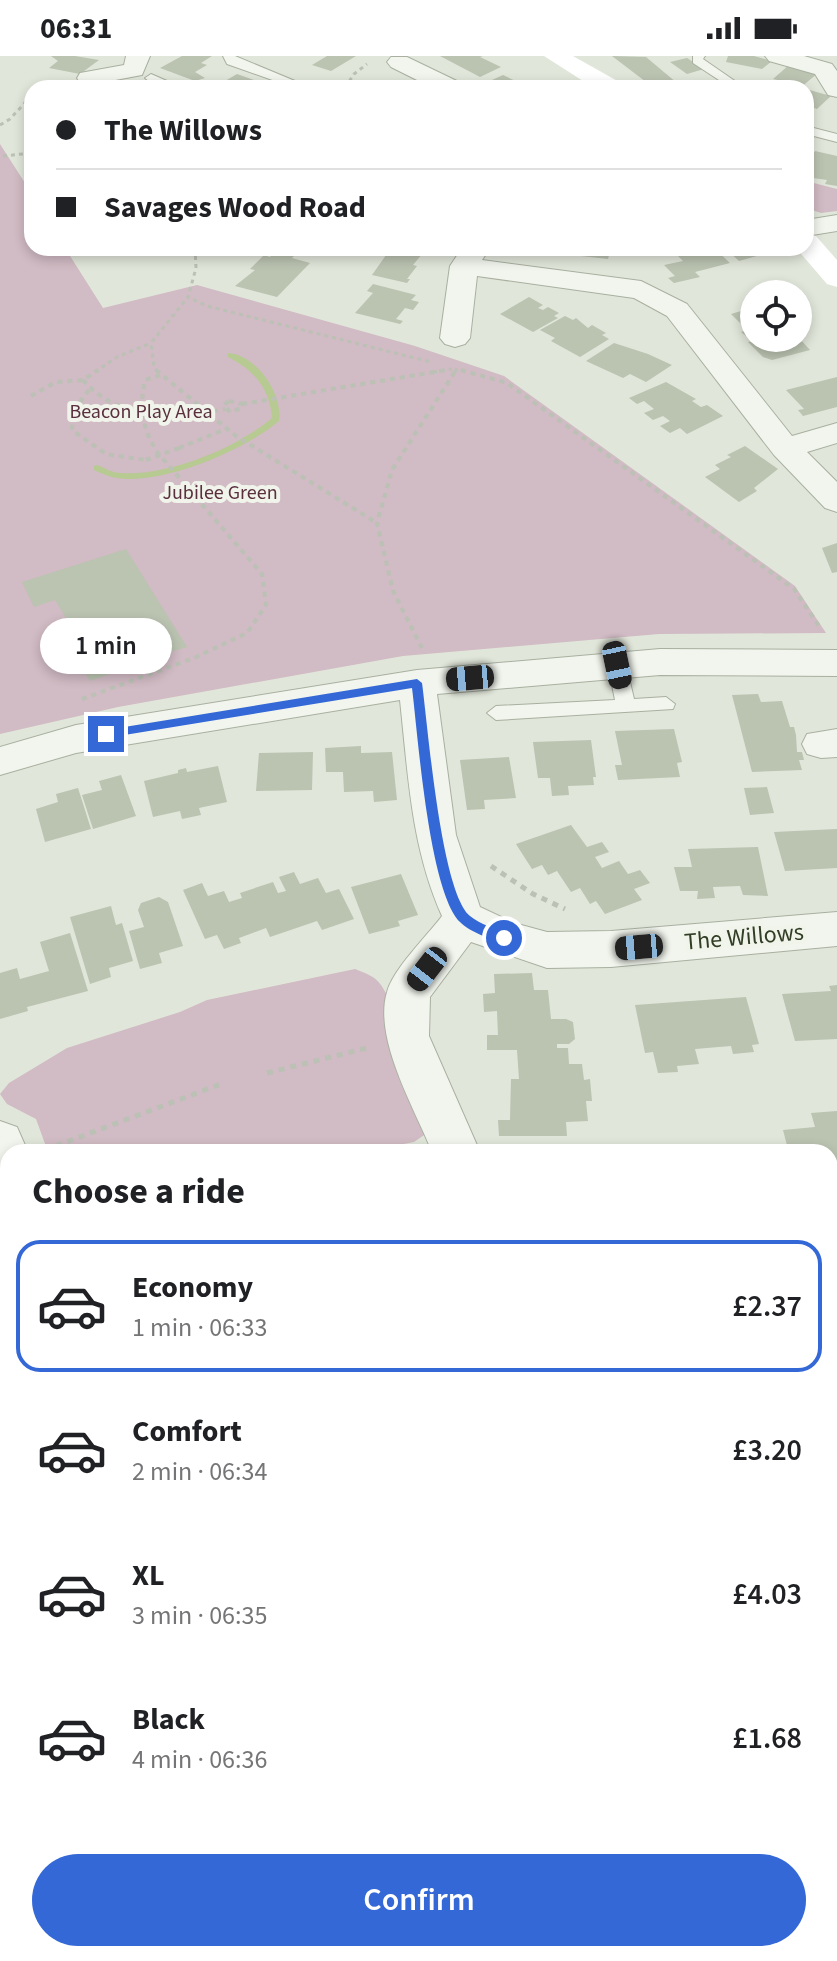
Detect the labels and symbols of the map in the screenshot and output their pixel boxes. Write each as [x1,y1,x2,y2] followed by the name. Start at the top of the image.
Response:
[69,398,213,426] park label: Beacon Play Area
[162,479,278,507] park label: Jubilee Green
[40,618,172,674] callout: 1 min
[600,639,634,691] car
[445,664,495,692] car
[88,716,124,752] route end
[683,914,805,960] street label: The Willows
[486,920,522,956] route start
[614,933,664,961] car
[403,943,451,995] car

